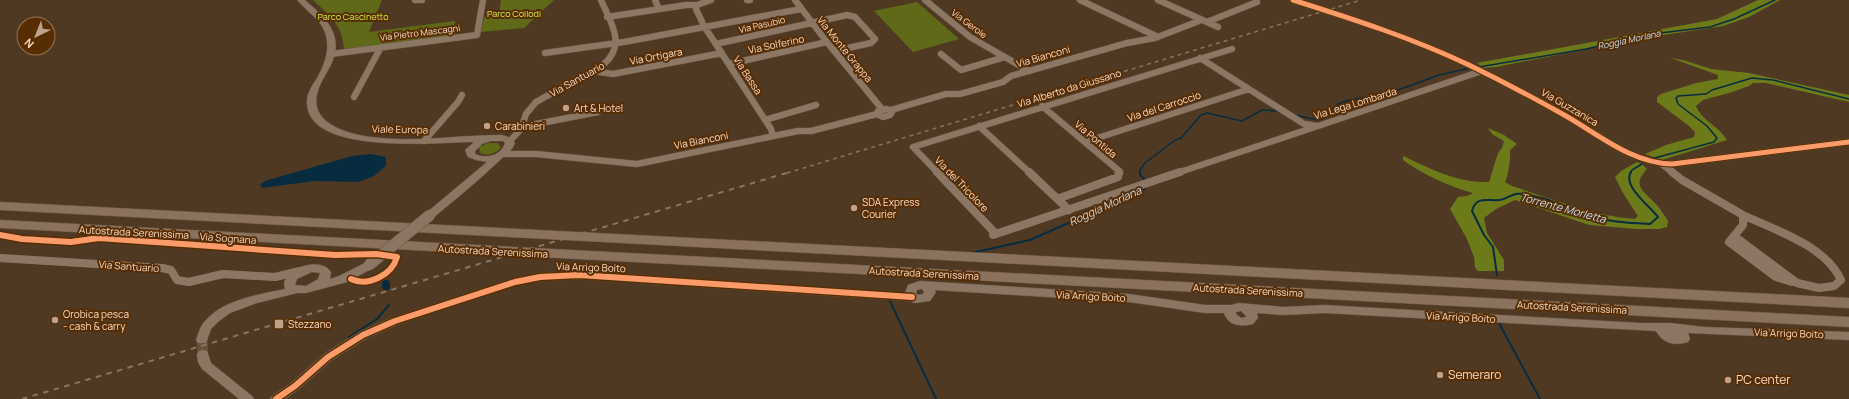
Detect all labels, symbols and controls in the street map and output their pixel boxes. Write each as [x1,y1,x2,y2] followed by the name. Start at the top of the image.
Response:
[949,6,990,41] street label: Via Gerole
[487,7,541,20] park label: Parco Collodi
[317,10,389,23] park label: Parco Cascinetto
[737,13,786,36] street label: Via Pasubio
[814,13,876,85] street label: Via Monte Grappa
[16,16,56,56] north arrow
[379,21,461,44] street label: Via Pietro Mascagni
[1596,26,1663,53] water label: Roggia Morlana
[747,31,805,57] street label: Via Solferino
[21,35,37,52] text: N
[1015,42,1071,70] street label: Via Bianconi
[628,44,684,68] street label: Via Ortigara
[730,53,766,97] street label: Via Bassa
[547,58,607,100] street label: Via Santuario
[1015,65,1123,111] street label: Via Alberto da Giussano
[1312,84,1398,122] street label: Via Lega Lombarda
[1539,85,1601,129] street label: Via Guzzanica
[1125,87,1203,124] street label: Via del Carroccio
[574,101,623,115] place label: Art & Hotel
[561,103,571,113] marker: Art & Hotel
[1072,117,1120,161] street label: Via Pontida
[495,119,545,133] place label: Carabinieri
[482,121,492,131] marker: Carabinieri
[372,122,428,136] street label: Viale Europa
[673,128,729,152] street label: Via Bianconi
[932,153,992,215] street label: Via del Tricolore
[1066,182,1144,229] water label: Roggia Morlana
[1518,189,1609,226] water label: Torrente Morletta
[862,195,920,221] place label: SDA Express Courier
[849,203,859,213] marker: SDA Express Courier
[79,222,189,242] street label: Autostrada Serenissima
[199,229,257,247] street label: Via Sognana
[438,241,548,261] street label: Autostrada Serenissima
[98,257,160,275] street label: Via Santuario
[556,259,626,275] street label: Via Arrigo Boito
[869,263,979,283] street label: Autostrada Serenissima
[1193,280,1303,300] street label: Autostrada Serenissima
[1056,287,1126,305] street label: Via Arrigo Boito
[1517,297,1627,317] street label: Autostrada Serenissima
[63,307,129,333] place label: Orobica pesca - cash & carry
[1426,308,1496,326] street label: Via Arrigo Boito
[50,315,60,325] marker: Orobica pesca - cash & carry
[288,317,332,331] place label: Stezzano
[273,318,285,330] marker: Stezzano
[1754,325,1824,341] street label: Via Arrigo Boito
[1448,366,1501,383] place label: Semeraro
[1435,370,1445,380] marker: Semeraro
[1736,371,1791,388] place label: PC center
[1723,375,1733,385] marker: PC center

